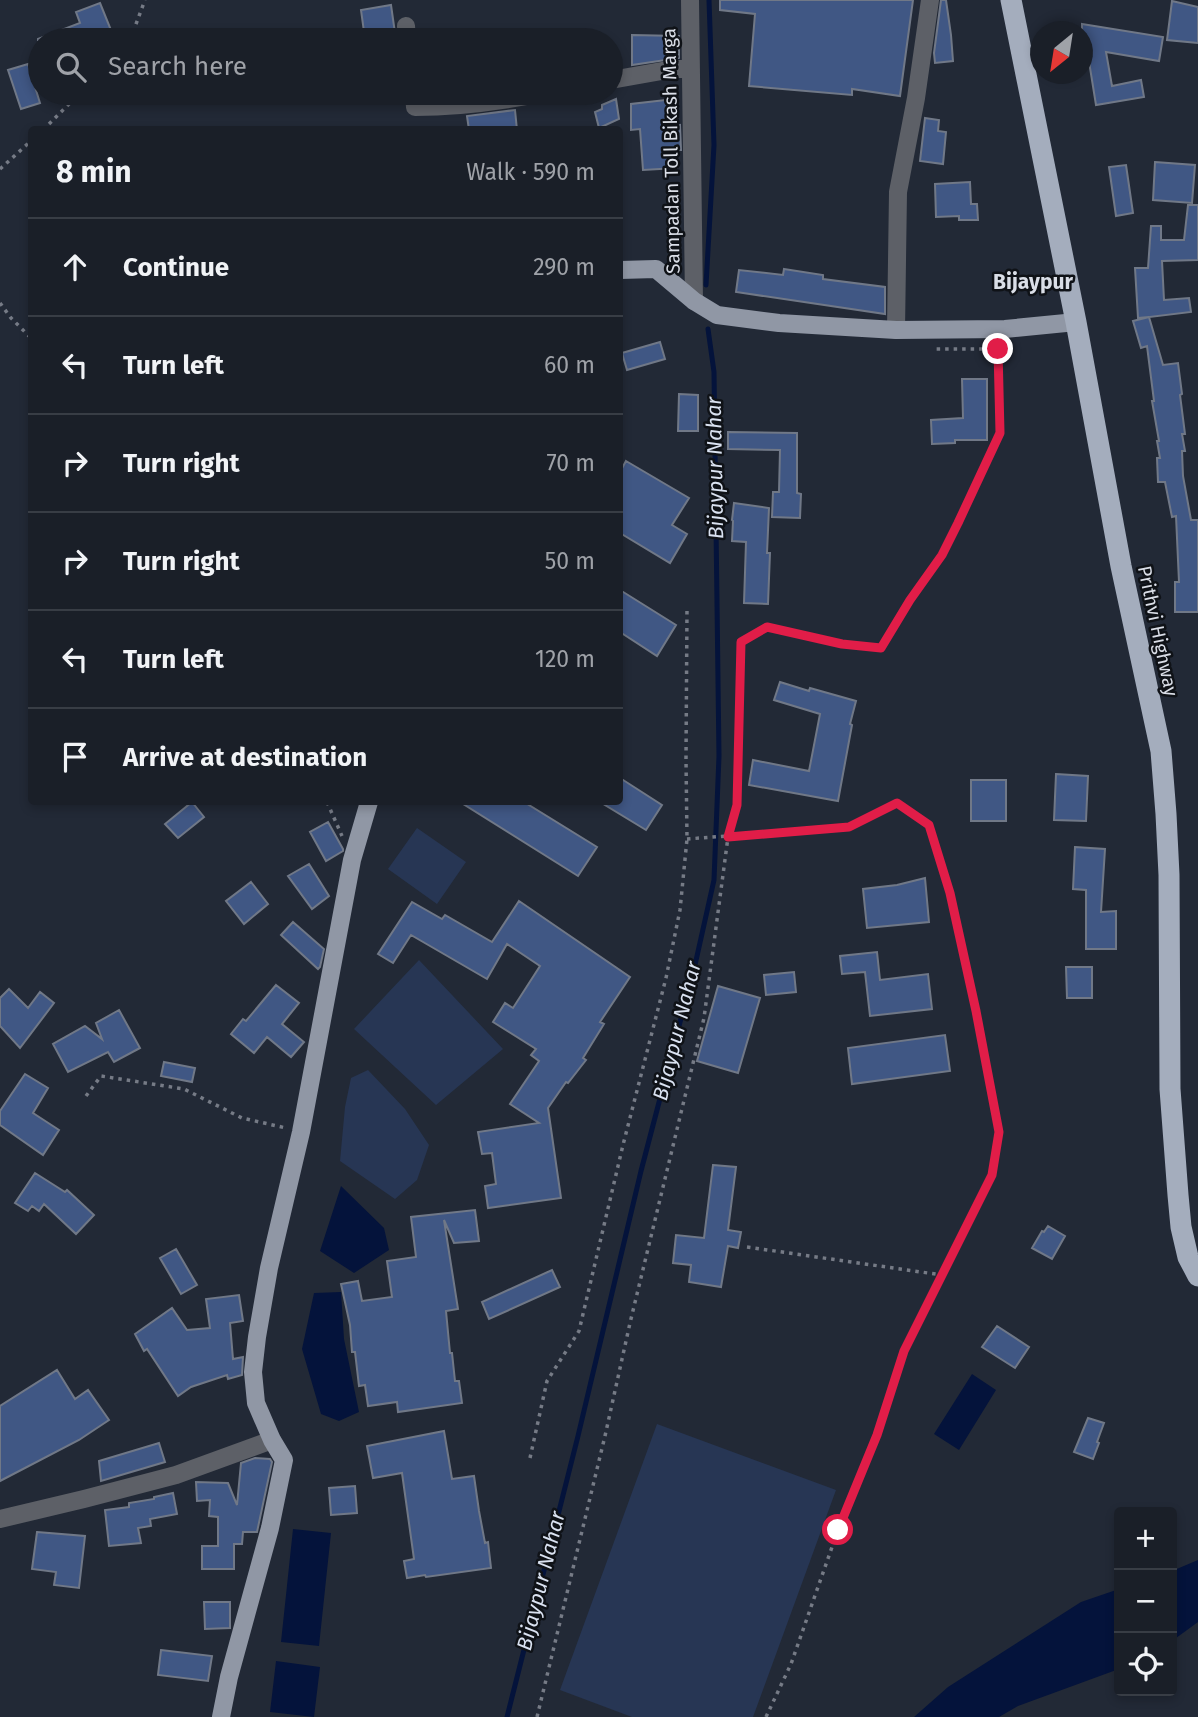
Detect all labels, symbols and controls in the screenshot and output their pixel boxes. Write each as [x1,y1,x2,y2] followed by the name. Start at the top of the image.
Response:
[1030,21,1093,84] north arrow
[28,28,623,105] search box
[657,28,685,274] street label: Sampadan Toll Bikash Marga
[52,48,90,86] icon: search
[108,51,247,82] text: Search here
[56,154,132,190] text: 8 min
[466,158,595,186] text: Walk · 590 m
[56,248,94,286] icon: ahead
[123,252,229,283] text: Continue
[533,253,595,281] text: 290 m
[993,269,1073,295] district label: Bijaypur
[982,333,1013,364] route end
[56,346,94,384] icon: left
[123,350,224,381] text: Turn left
[544,351,595,379] text: 60 m
[701,396,729,539] water label: Bijaypur Nahar
[56,444,94,482] icon: right
[123,448,240,479] text: Turn right
[546,449,595,477] text: 70 m
[56,542,94,580] icon: right
[123,546,240,577] text: Turn right
[545,547,595,575] text: 50 m
[1133,564,1183,699] street label: Prithvi Highway
[56,640,94,678] icon: left
[123,644,224,675] text: Turn left
[535,645,595,673] text: 120 m
[56,738,94,776] icon: arrive
[123,742,367,773] text: Arrive at destination
[647,958,707,1103] water label: Bijaypur Nahar
[1114,1507,1177,1696] map controls
[1114,1507,1177,1570] button: +
[511,1508,571,1653] water label: Bijaypur Nahar
[822,1514,853,1545] route start
[1114,1570,1177,1633] button: −
[1114,1633,1177,1696] button: locate

